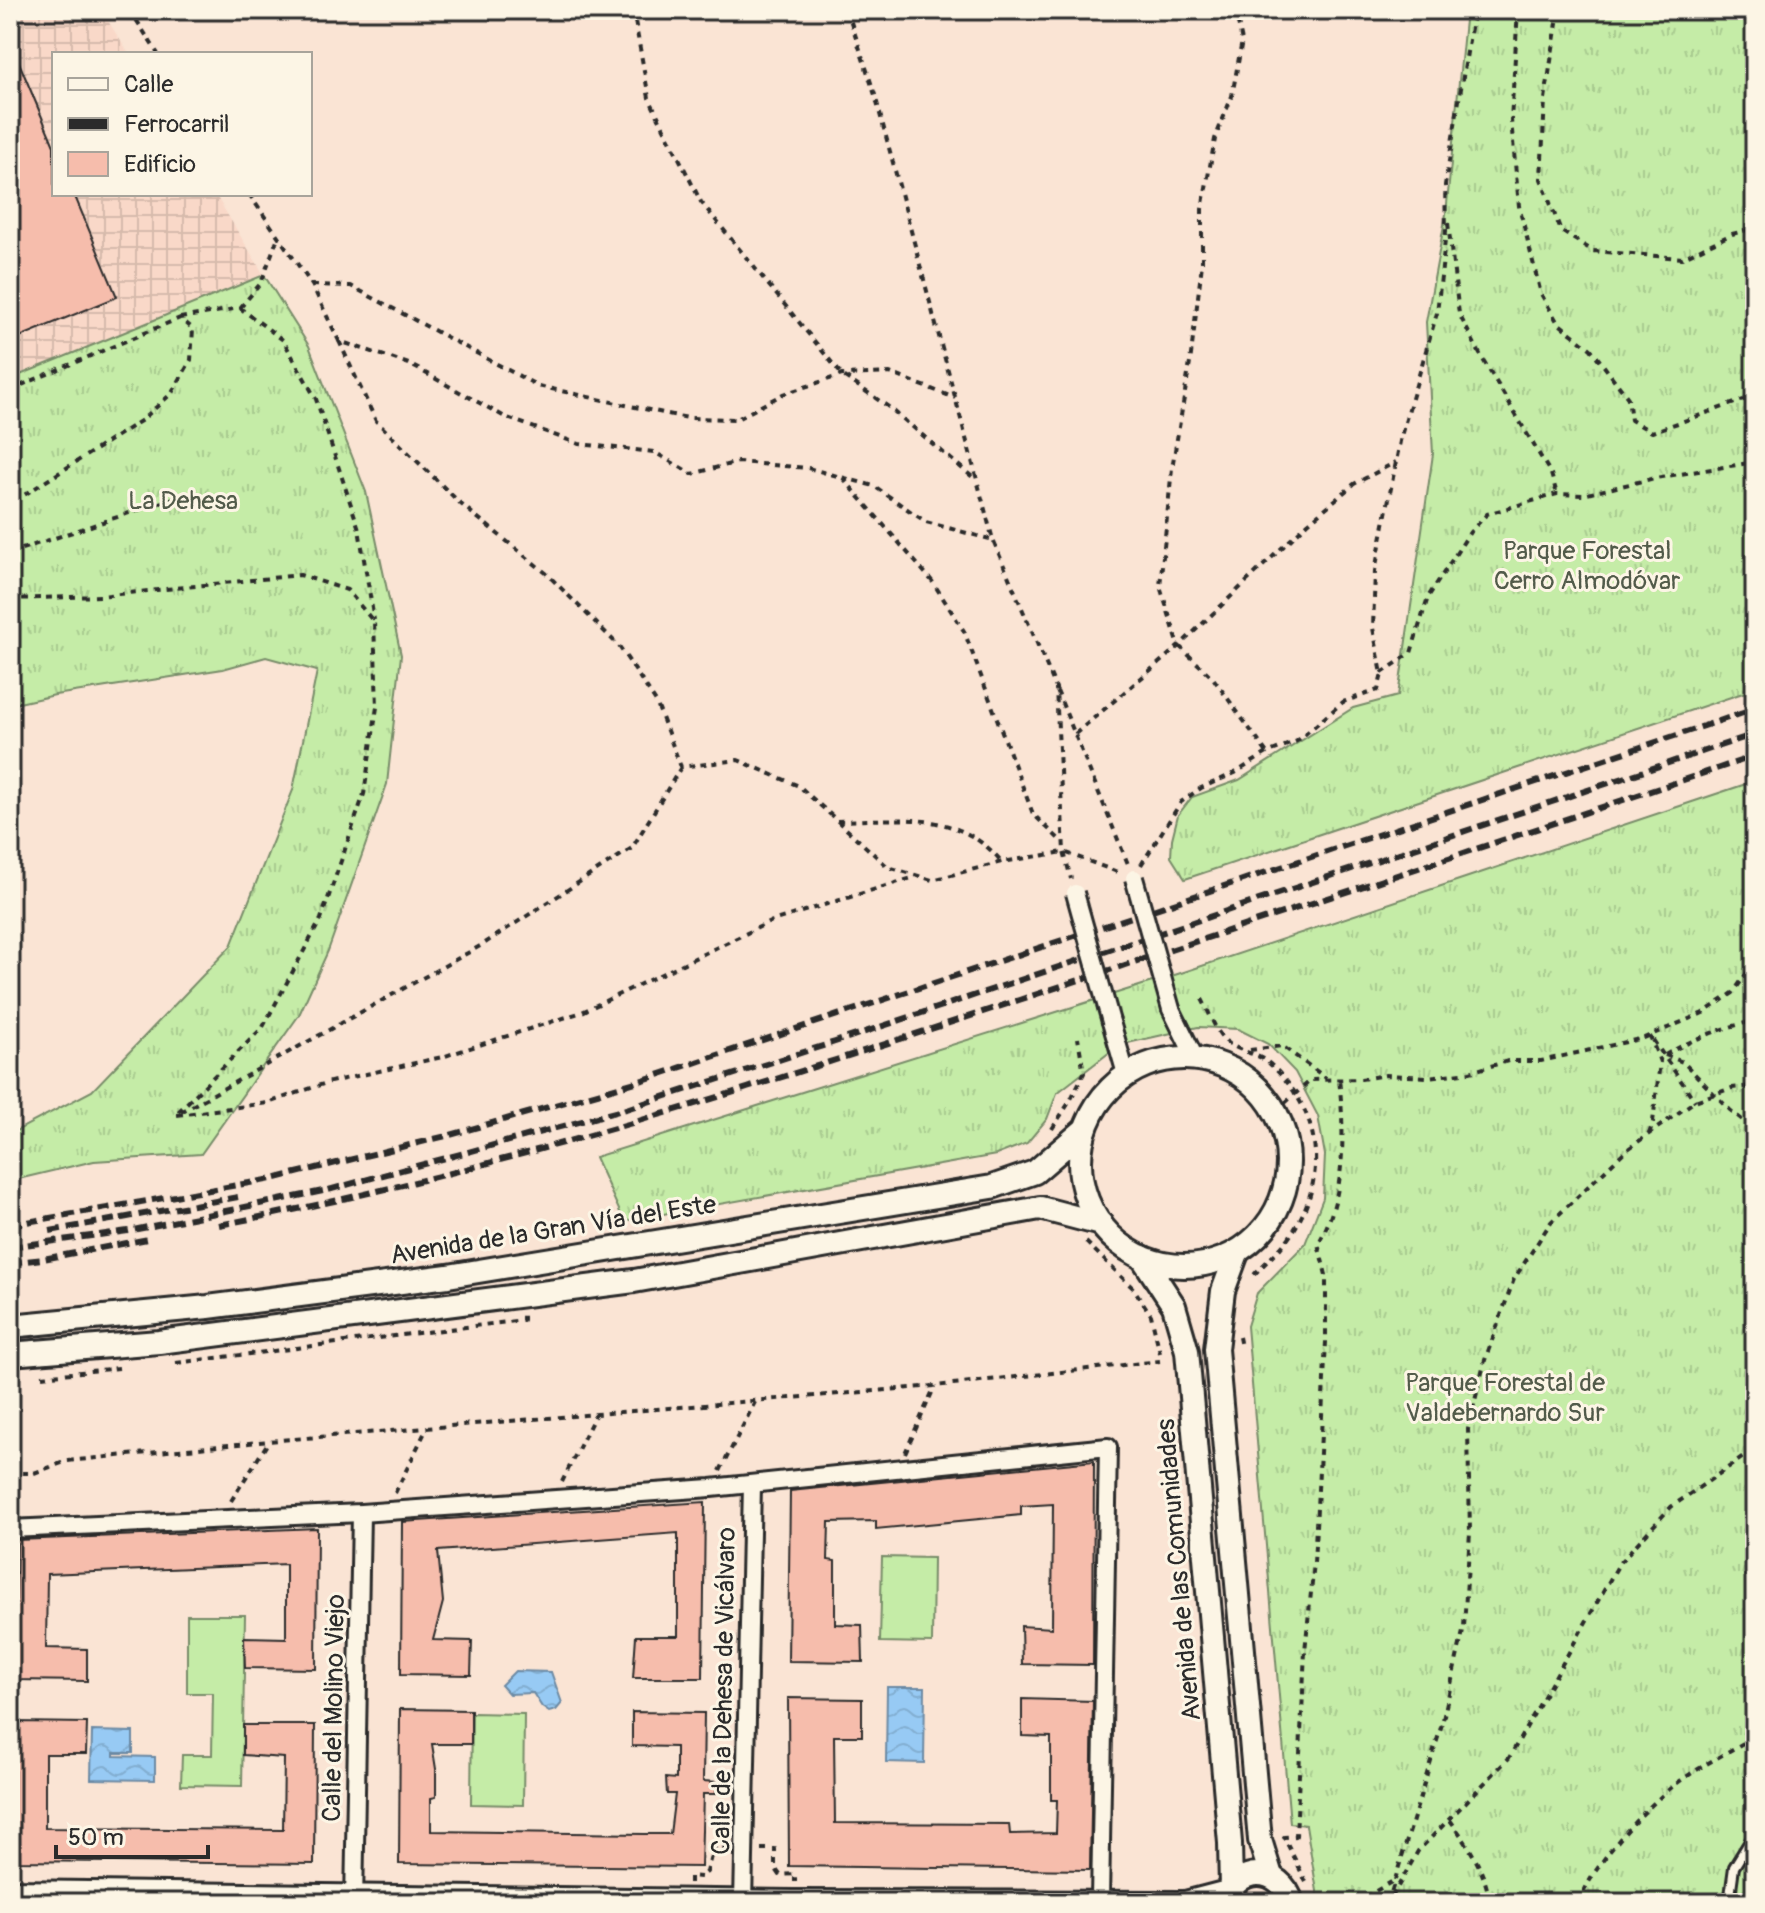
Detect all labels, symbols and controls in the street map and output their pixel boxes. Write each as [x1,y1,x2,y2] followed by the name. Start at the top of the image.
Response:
[52,52,312,196] legend
[124,70,173,99] text: Calle
[124,110,230,139] text: Ferrocarril
[124,150,196,179] text: Edificio
[128,485,238,517] park label: La Dehesa
[1494,535,1681,597] park label: Parque Forestal Cerro Almodóvar
[388,1188,718,1272] street label: Avenida de la Gran Vía del Este
[1405,1367,1605,1429] park label: Parque Forestal de Valdebernardo Sur
[1150,1417,1208,1722] street label: Avenida de las Comunidades
[705,1527,743,1855] street label: Calle de la Dehesa de Vicálvaro
[316,1594,352,1822] street label: Calle del Molino Viejo
[56,1809,208,1859] scale bar
[68,1823,124,1852] text: 50 m

